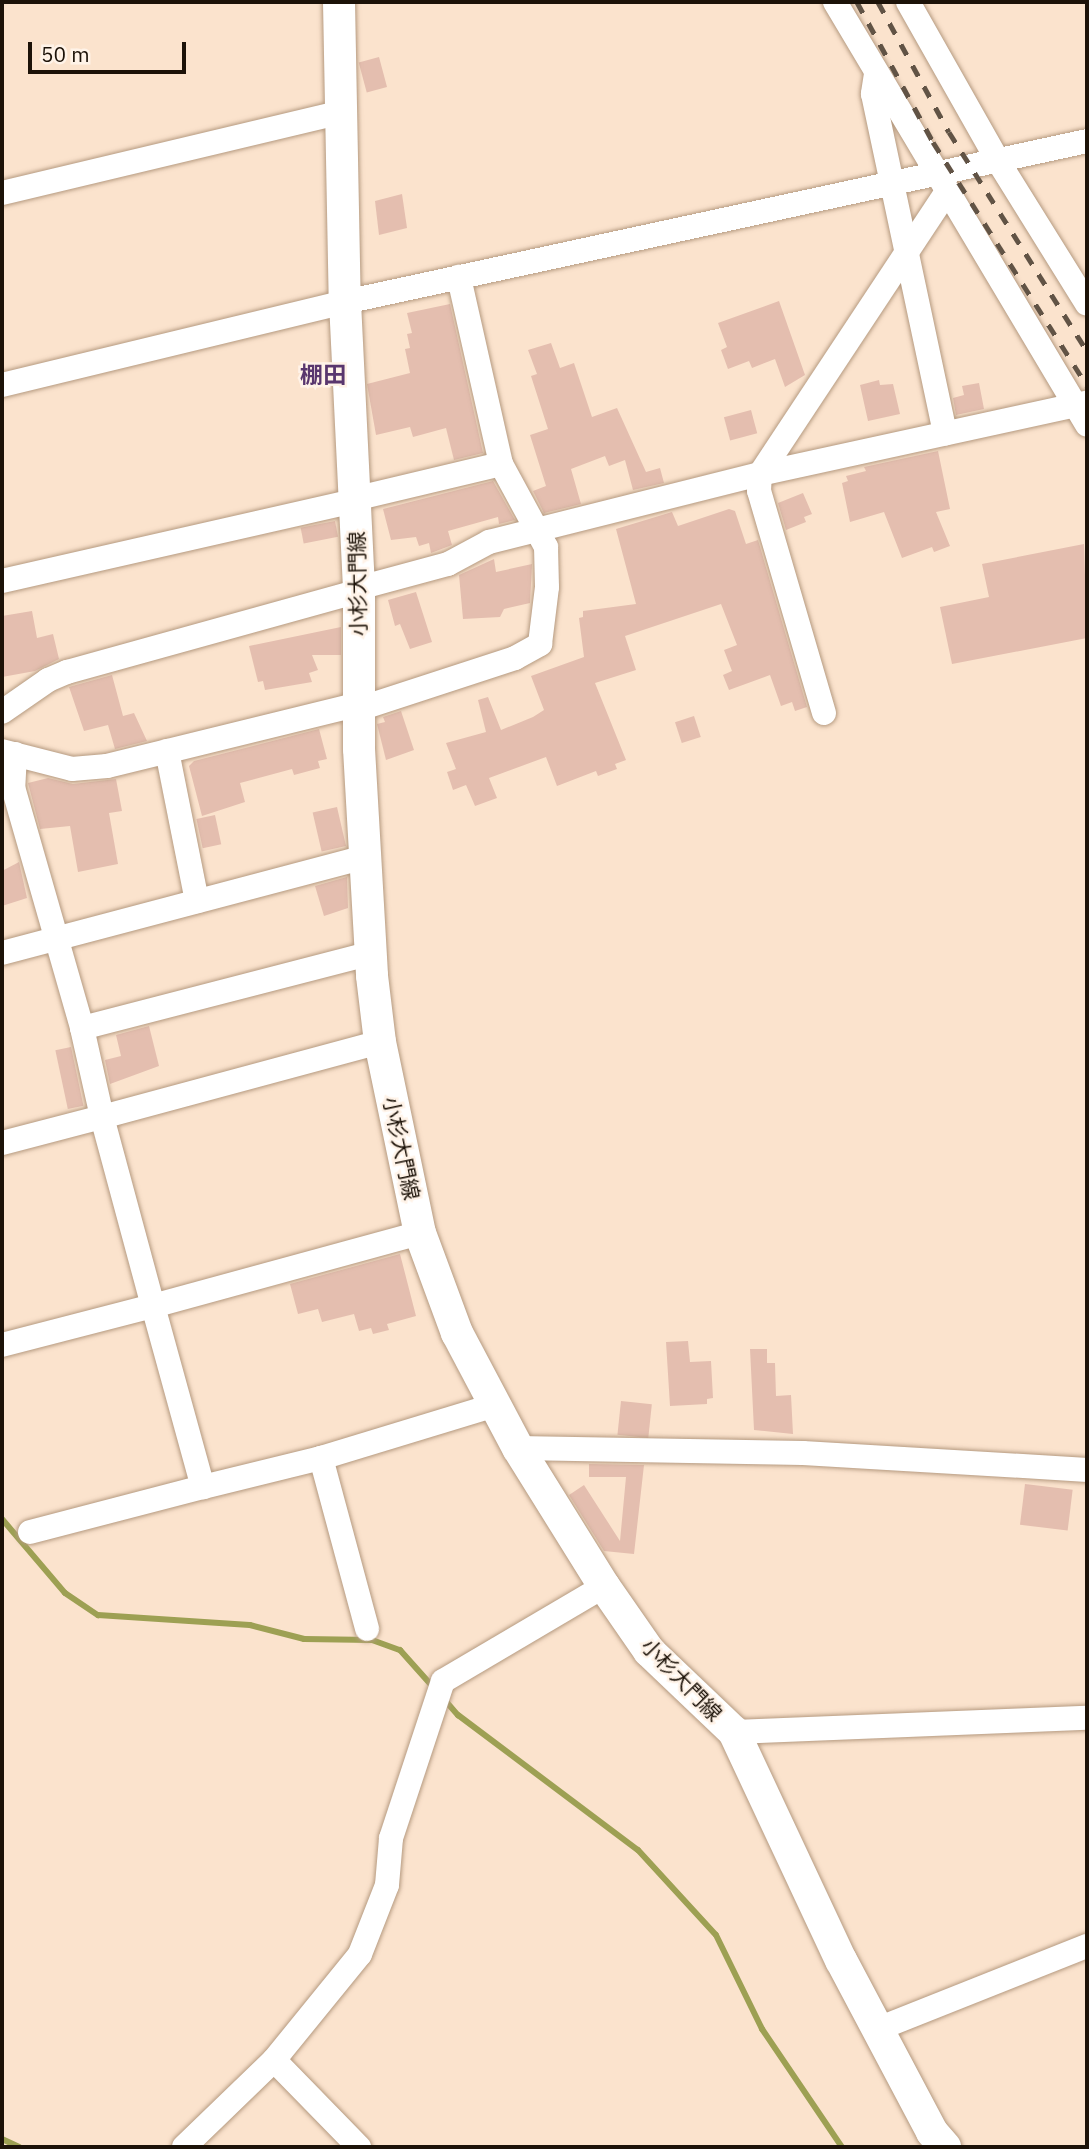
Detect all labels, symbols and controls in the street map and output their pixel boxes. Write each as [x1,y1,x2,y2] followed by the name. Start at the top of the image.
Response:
[32,28,189,72] scale bar
[41,40,90,68] text: 50 m
[300,360,346,388] district label: 棚田
[343,531,371,637] street label: 小杉大門線
[379,1094,425,1202] street label: 小杉大門線
[636,1632,728,1726] street label: 小杉大門線

